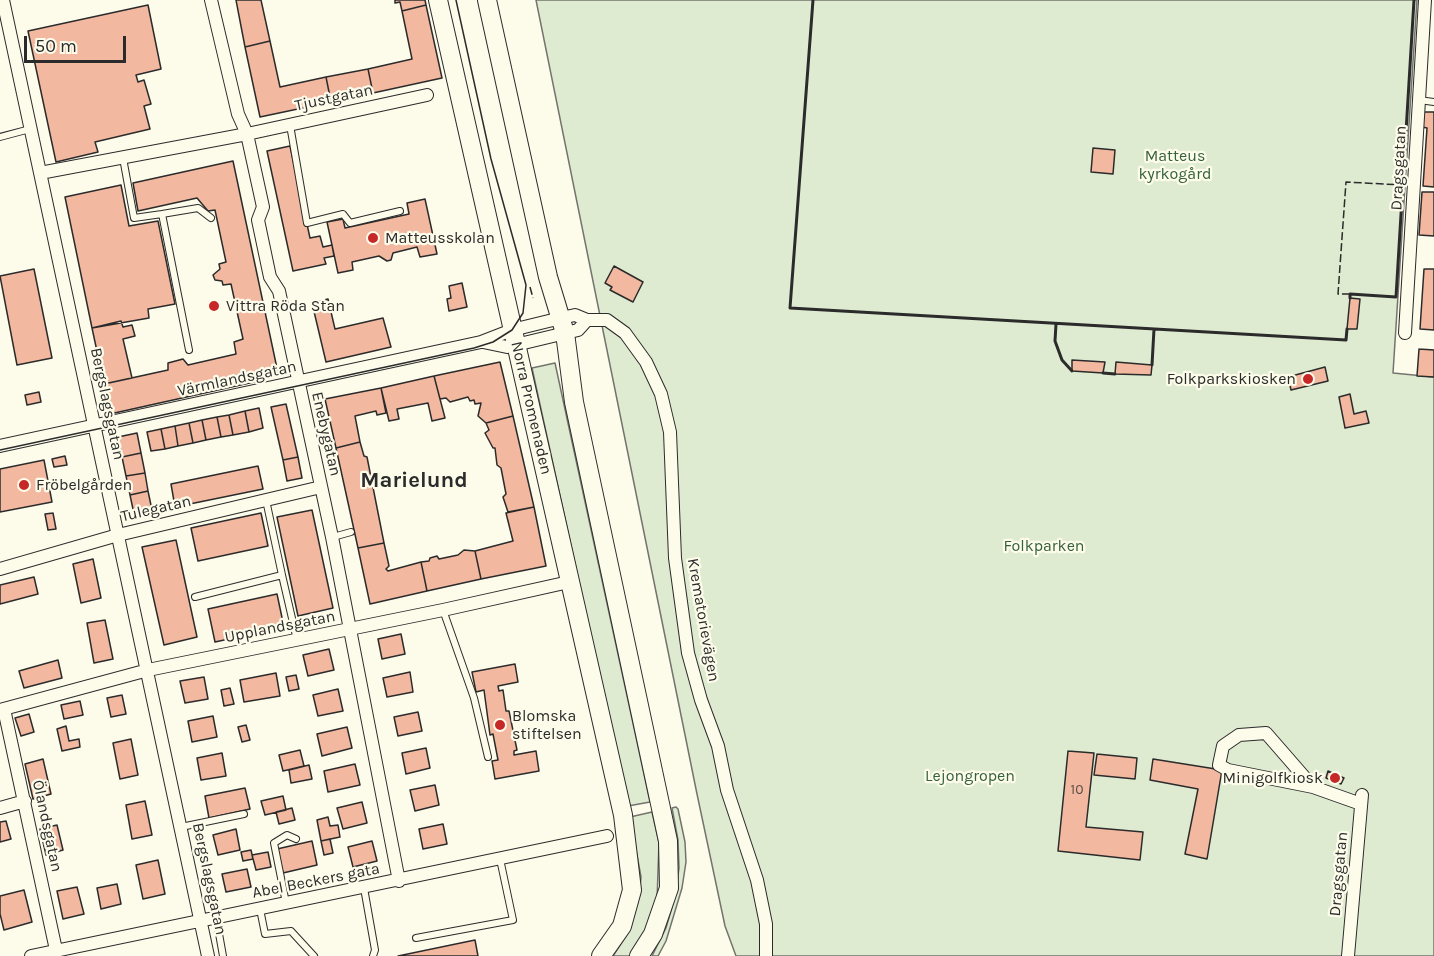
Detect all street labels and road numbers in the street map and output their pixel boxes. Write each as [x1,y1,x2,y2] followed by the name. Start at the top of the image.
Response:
[293,80,375,116] street label: Tjustgatan
[1387,125,1411,211] street label: Dragsgatan
[506,339,556,477] street label: Norra Promenaden
[86,346,128,462] street label: Bergslagsgatan
[176,357,298,401] street label: Värmlandsgatan
[307,390,345,478] street label: Enebygatan
[119,492,193,526] street label: Tulegatan
[683,557,723,683] street label: Krematorievägen
[223,607,337,647] street label: Upplandsgatan
[28,778,66,874] street label: Ölandsgatan
[188,821,230,937] street label: Bergslagsgatan
[1326,831,1352,917] street label: Dragsgatan
[251,859,381,903] street label: Abel Beckers gata

